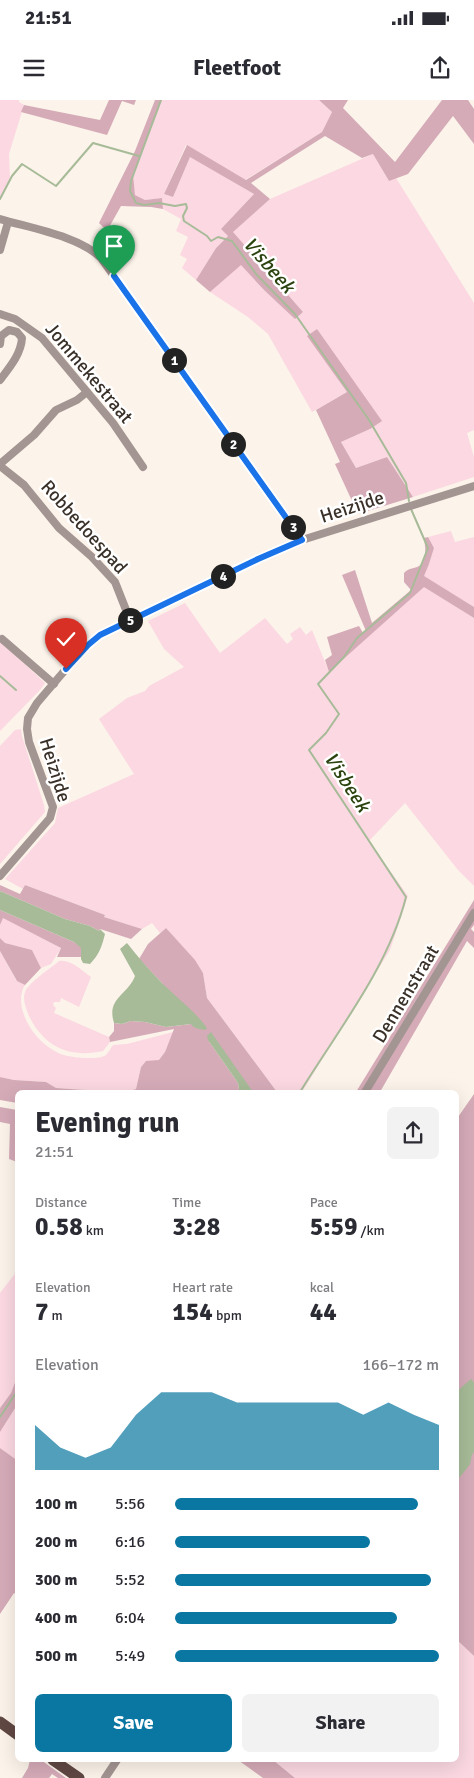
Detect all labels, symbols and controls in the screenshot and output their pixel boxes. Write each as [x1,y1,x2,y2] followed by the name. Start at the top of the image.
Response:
[25,6,72,30] text: 21:51
[20,54,48,82] icon: menu
[193,54,281,81] text: Fleetfoot
[426,54,454,82] icon: share
[93,225,135,276] pin
[100,232,128,260] icon: arrive
[238,232,301,300] water label: Visbeek
[40,318,138,429] street label: Jommekestraat
[162,348,186,372] pin: 1
[171,352,178,369] text: 1
[220,432,246,456] pin: 2
[230,436,237,453] text: 2
[36,475,132,579] street label: Robbedoespad
[317,485,387,529] street label: Heizijde
[280,514,306,540] pin: 3
[290,519,297,536] text: 3
[210,564,236,588] pin: 4
[220,568,227,585] text: 4
[118,608,142,632] pin: 5
[127,612,134,629] text: 5
[45,618,87,669] pin
[52,625,80,653] icon: check
[34,735,76,805] street label: Heizijde
[318,747,377,818] water label: Visbeek
[367,940,445,1047] street label: Dennenstraat
[35,1106,180,1140] text: Evening run
[387,1107,439,1159] button: share
[35,1142,74,1162] text: 21:51
[35,1194,87,1211] text: Distance
[172,1194,201,1211] text: Time
[310,1194,338,1211] text: Pace
[35,1211,83,1242] text: 0.58
[172,1211,220,1242] text: 3:28
[310,1211,358,1242] text: 5:59
[83,1222,104,1239] text: km
[358,1222,385,1239] text: /km
[35,1279,91,1296] text: Elevation
[172,1279,233,1296] text: Heart rate
[310,1279,334,1296] text: kcal
[35,1296,49,1327] text: 7
[172,1296,213,1327] text: 154
[310,1296,337,1327] text: 44
[49,1307,63,1324] text: m
[213,1307,242,1324] text: bpm
[35,1355,99,1375] text: Elevation
[362,1355,439,1375] text: 166–172 m
[35,1494,77,1514] text: 100 m
[115,1494,145,1514] text: 5:56
[35,1532,77,1552] text: 200 m
[115,1532,145,1552] text: 6:16
[35,1570,77,1590] text: 300 m
[115,1570,145,1590] text: 5:52
[35,1608,77,1628] text: 400 m
[115,1608,145,1628] text: 6:04
[35,1646,77,1666] text: 500 m
[115,1646,145,1666] text: 5:49
[35,1694,232,1752] button: Save
[242,1694,439,1752] button: Share

